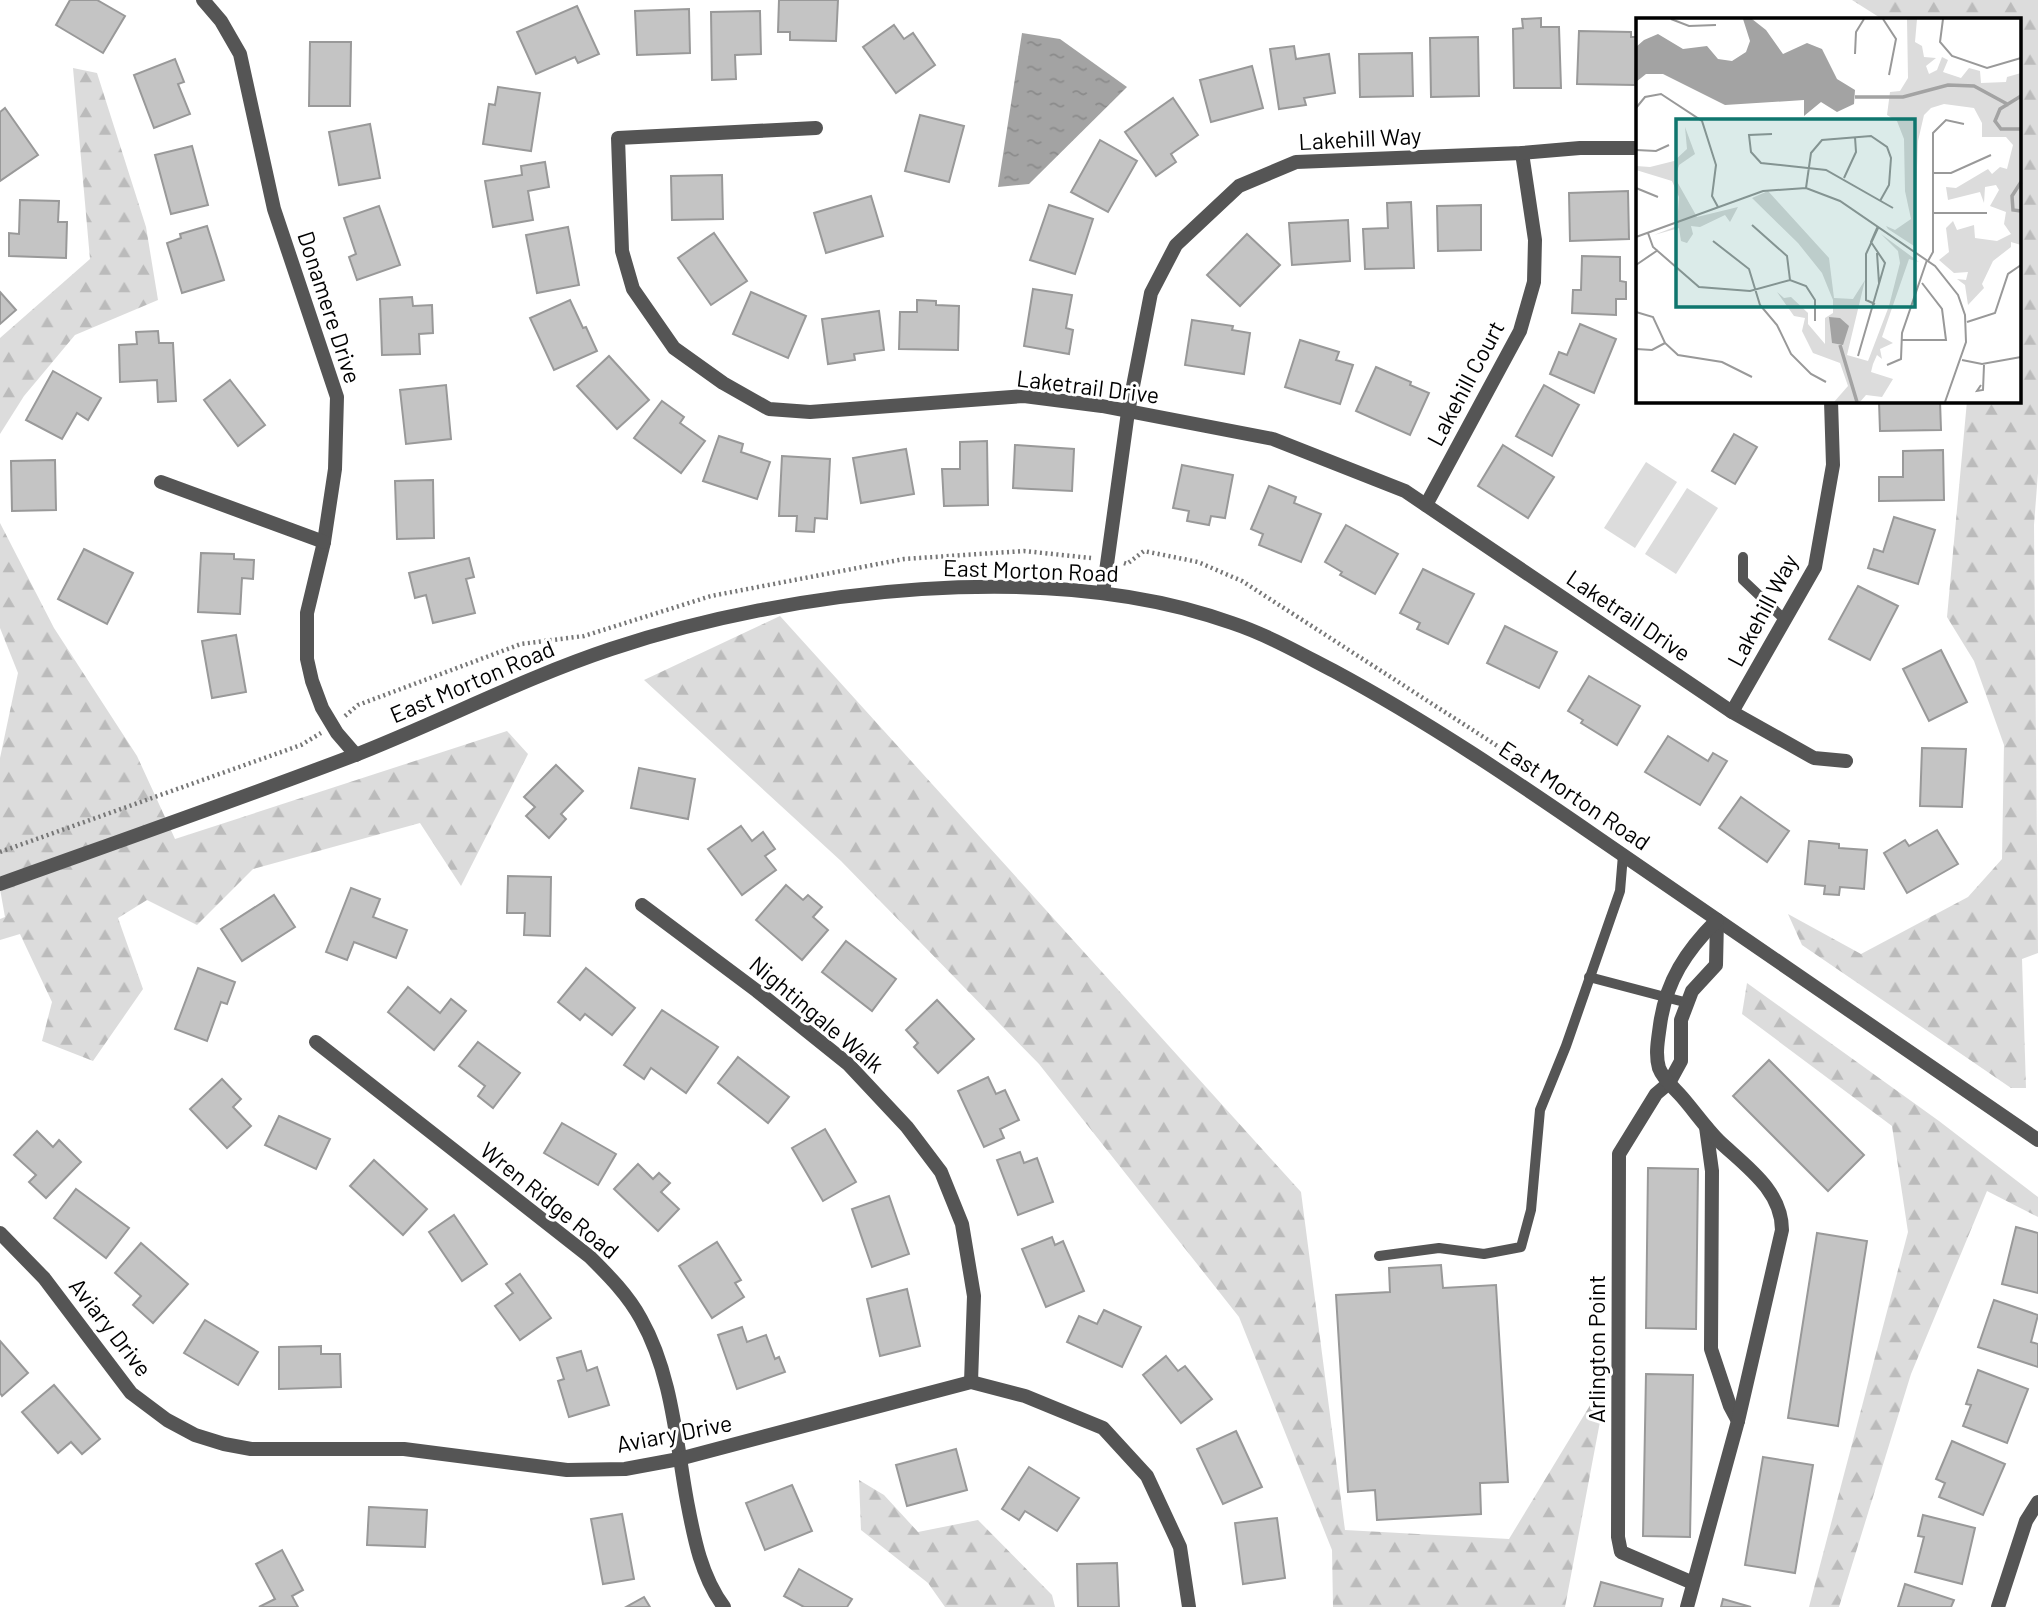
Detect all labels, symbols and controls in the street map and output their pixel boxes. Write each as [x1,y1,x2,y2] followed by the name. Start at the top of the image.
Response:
[1636,18,2021,402] inset map
[1298,121,1422,155] street label: Lakehill Way
[292,227,368,387] street label: Donamere Drive
[1420,316,1510,450] street label: Lakehill Court
[1015,363,1161,409] street label: Laketrail Drive
[1721,549,1803,671] street label: Lakehill Way
[943,553,1119,587] street label: East Morton Road
[1562,563,1696,667] street label: Laketrail Drive
[386,634,558,728] street label: East Morton Road
[1494,734,1656,856] street label: East Morton Road
[744,950,890,1078] street label: Nightingale Walk
[475,1136,625,1264] street label: Wren Ridge Road
[64,1272,158,1382] street label: Aviary Drive
[1582,1275,1610,1423] street label: Arlington Point
[614,1408,734,1458] street label: Aviary Drive

